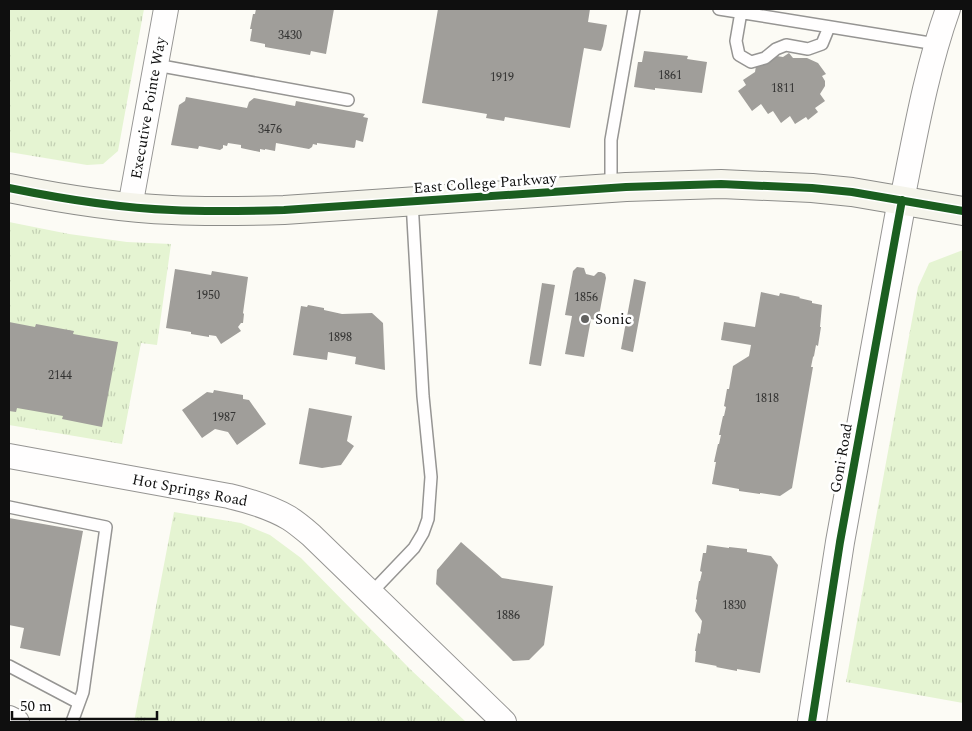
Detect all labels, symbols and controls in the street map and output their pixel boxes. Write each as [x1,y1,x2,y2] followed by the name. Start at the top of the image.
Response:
[278,26,302,45] house number: 3430
[125,34,172,181] street label: Executive Pointe Way
[658,66,682,85] house number: 1861
[490,68,514,87] house number: 1919
[771,79,795,98] house number: 1811
[258,120,282,139] house number: 3476
[413,167,558,200] street label: East College Parkway
[196,286,220,305] house number: 1950
[574,288,598,307] house number: 1856
[595,308,632,331] place label: Sonic
[579,313,591,325] marker: Sonic
[328,328,352,347] house number: 1898
[48,366,72,385] house number: 2144
[755,389,779,408] house number: 1818
[212,408,236,427] house number: 1987
[824,421,859,495] street label: Goni Road
[130,468,250,513] street label: Hot Springs Road
[722,596,746,615] house number: 1830
[496,606,520,625] house number: 1886
[12,688,158,720] scale bar
[20,695,52,718] text: 50 m

